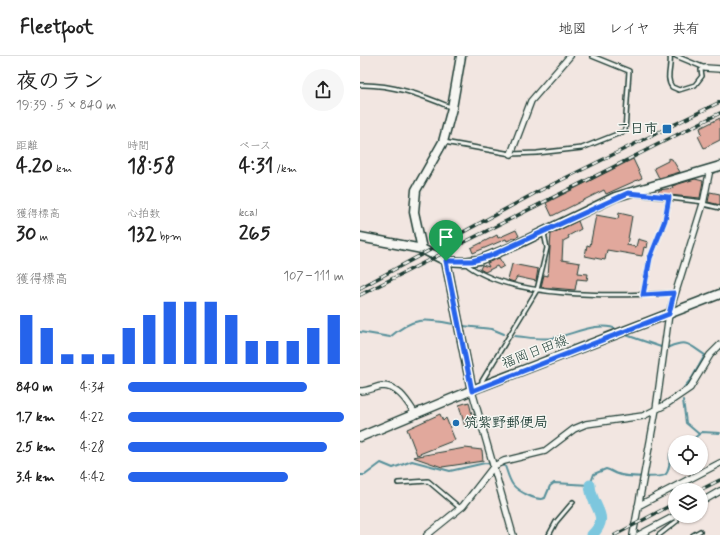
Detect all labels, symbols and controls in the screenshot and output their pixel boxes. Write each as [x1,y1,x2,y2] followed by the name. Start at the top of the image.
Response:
[20,15,94,40] text: Fleetfoot
[559,20,587,38] text: 地図
[609,20,650,38] text: レイヤ
[672,20,700,38] text: 共有
[16,68,104,96] text: 夜のラン
[302,69,344,111] button: share
[16,97,116,114] text: 19:39 · 5 × 840 m
[616,120,658,138] place label: 二日市
[661,123,673,135] marker: 二日市
[16,139,38,153] text: 距離
[127,139,149,153] text: 時間
[239,139,271,153] text: ペース
[16,153,53,180] text: 4.20
[127,153,176,180] text: 18:58
[239,153,273,180] text: 4:31
[53,162,72,176] text: km
[273,162,297,176] text: /km
[239,206,257,220] text: kcal
[16,207,60,221] text: 獲得標高
[127,207,160,221] text: 心拍数
[239,220,271,247] text: 265
[429,220,463,261] pin
[16,221,36,248] text: 30
[127,221,157,248] text: 132
[435,226,457,248] icon: arrive
[36,230,48,244] text: m
[157,230,182,244] text: bpm
[283,268,344,285] text: 107–111 m
[16,271,68,288] text: 獲得標高
[499,331,571,373] street label: 福岡日田線
[16,379,53,396] text: 840 m
[80,379,105,396] text: 4:34
[16,409,55,426] text: 1.7 km
[80,409,104,426] text: 4:22
[464,414,548,432] place label: 筑紫野郵便局
[451,418,461,428] marker: 筑紫野郵便局
[668,435,708,523] map controls
[668,435,708,475] button: locate
[16,439,55,456] text: 2.5 km
[80,439,105,456] text: 4:28
[16,469,55,486] text: 3.4 km
[80,469,105,486] text: 4:42
[668,483,708,523] button: layers

